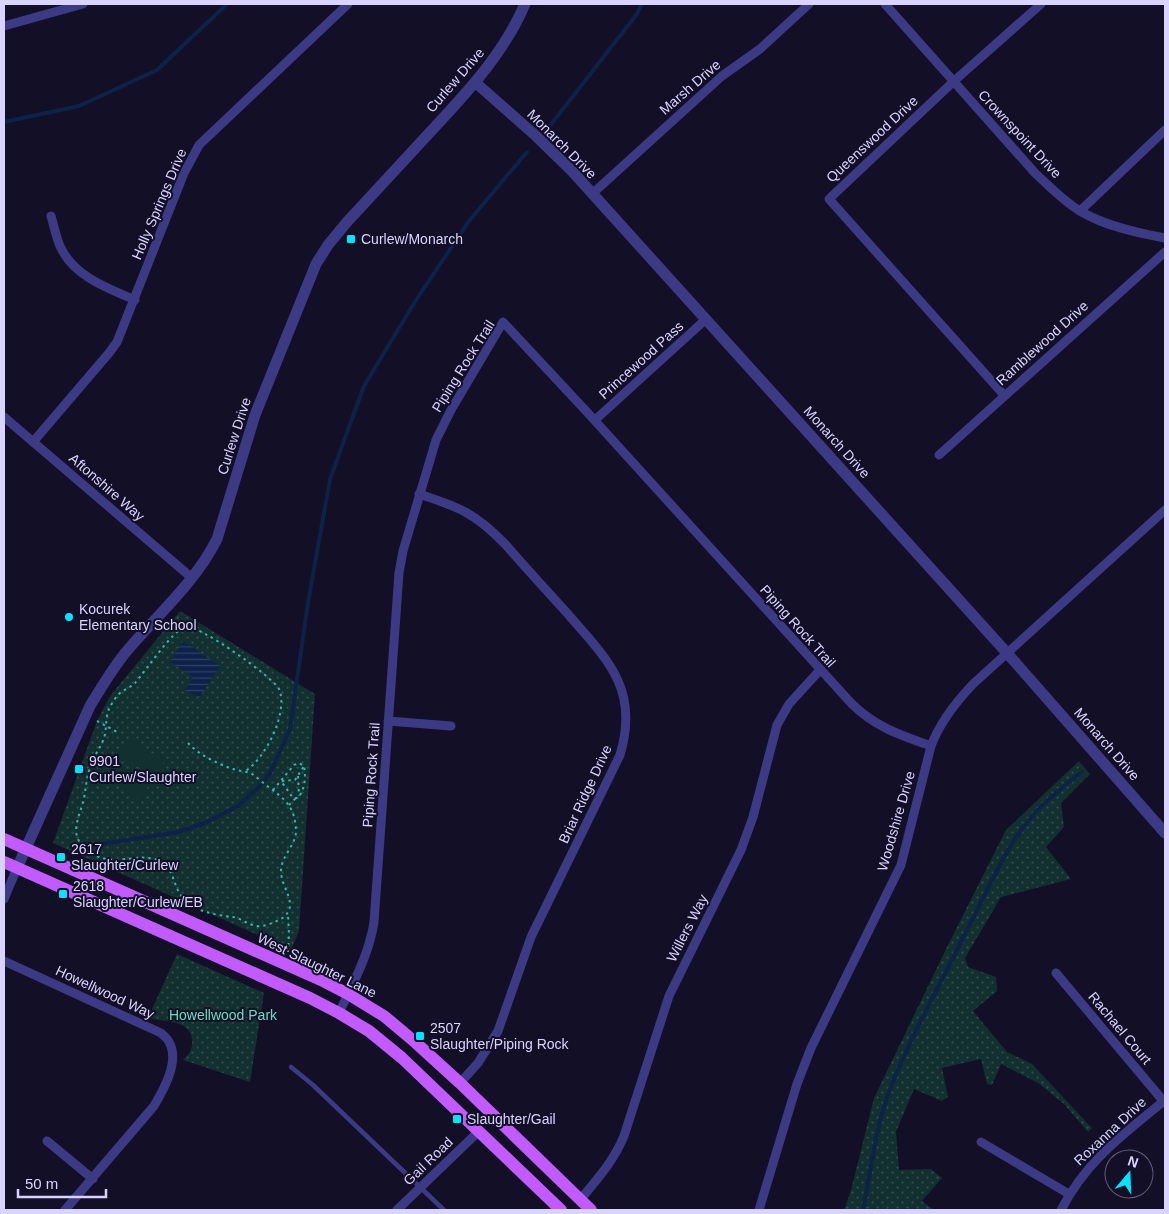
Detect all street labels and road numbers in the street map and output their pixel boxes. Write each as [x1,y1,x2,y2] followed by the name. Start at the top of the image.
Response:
[423,44,487,115] street label: Curlew Drive
[656,56,724,118] street label: Marsh Drive
[975,87,1065,181] street label: Crownspoint Drive
[823,92,921,185] street label: Queenswood Drive
[524,106,600,182] street label: Monarch Drive
[128,146,190,262] street label: Holly Springs Drive
[993,297,1091,389] street label: Ramblewood Drive
[428,317,498,415] street label: Piping Rock Trail
[595,318,687,402] street label: Princewood Pass
[214,395,254,477] street label: Curlew Drive
[801,403,874,481] street label: Monarch Drive
[66,450,148,524] street label: Aftonshire Way
[757,582,839,670] street label: Piping Rock Trail
[1071,704,1143,784] street label: Monarch Drive
[359,722,383,828] street label: Piping Rock Trail
[555,742,615,846] street label: Briar Ridge Drive
[874,769,918,873] street label: Woodshire Drive
[663,892,711,964] street label: Willers Way
[255,929,379,1001] street label: West Slaughter Lane
[53,962,157,1022] street label: Howellwood Way
[1085,989,1155,1067] street label: Rachael Court
[1071,1093,1149,1168] street label: Roxanna Drive
[400,1134,456,1188] street label: Gail Road

